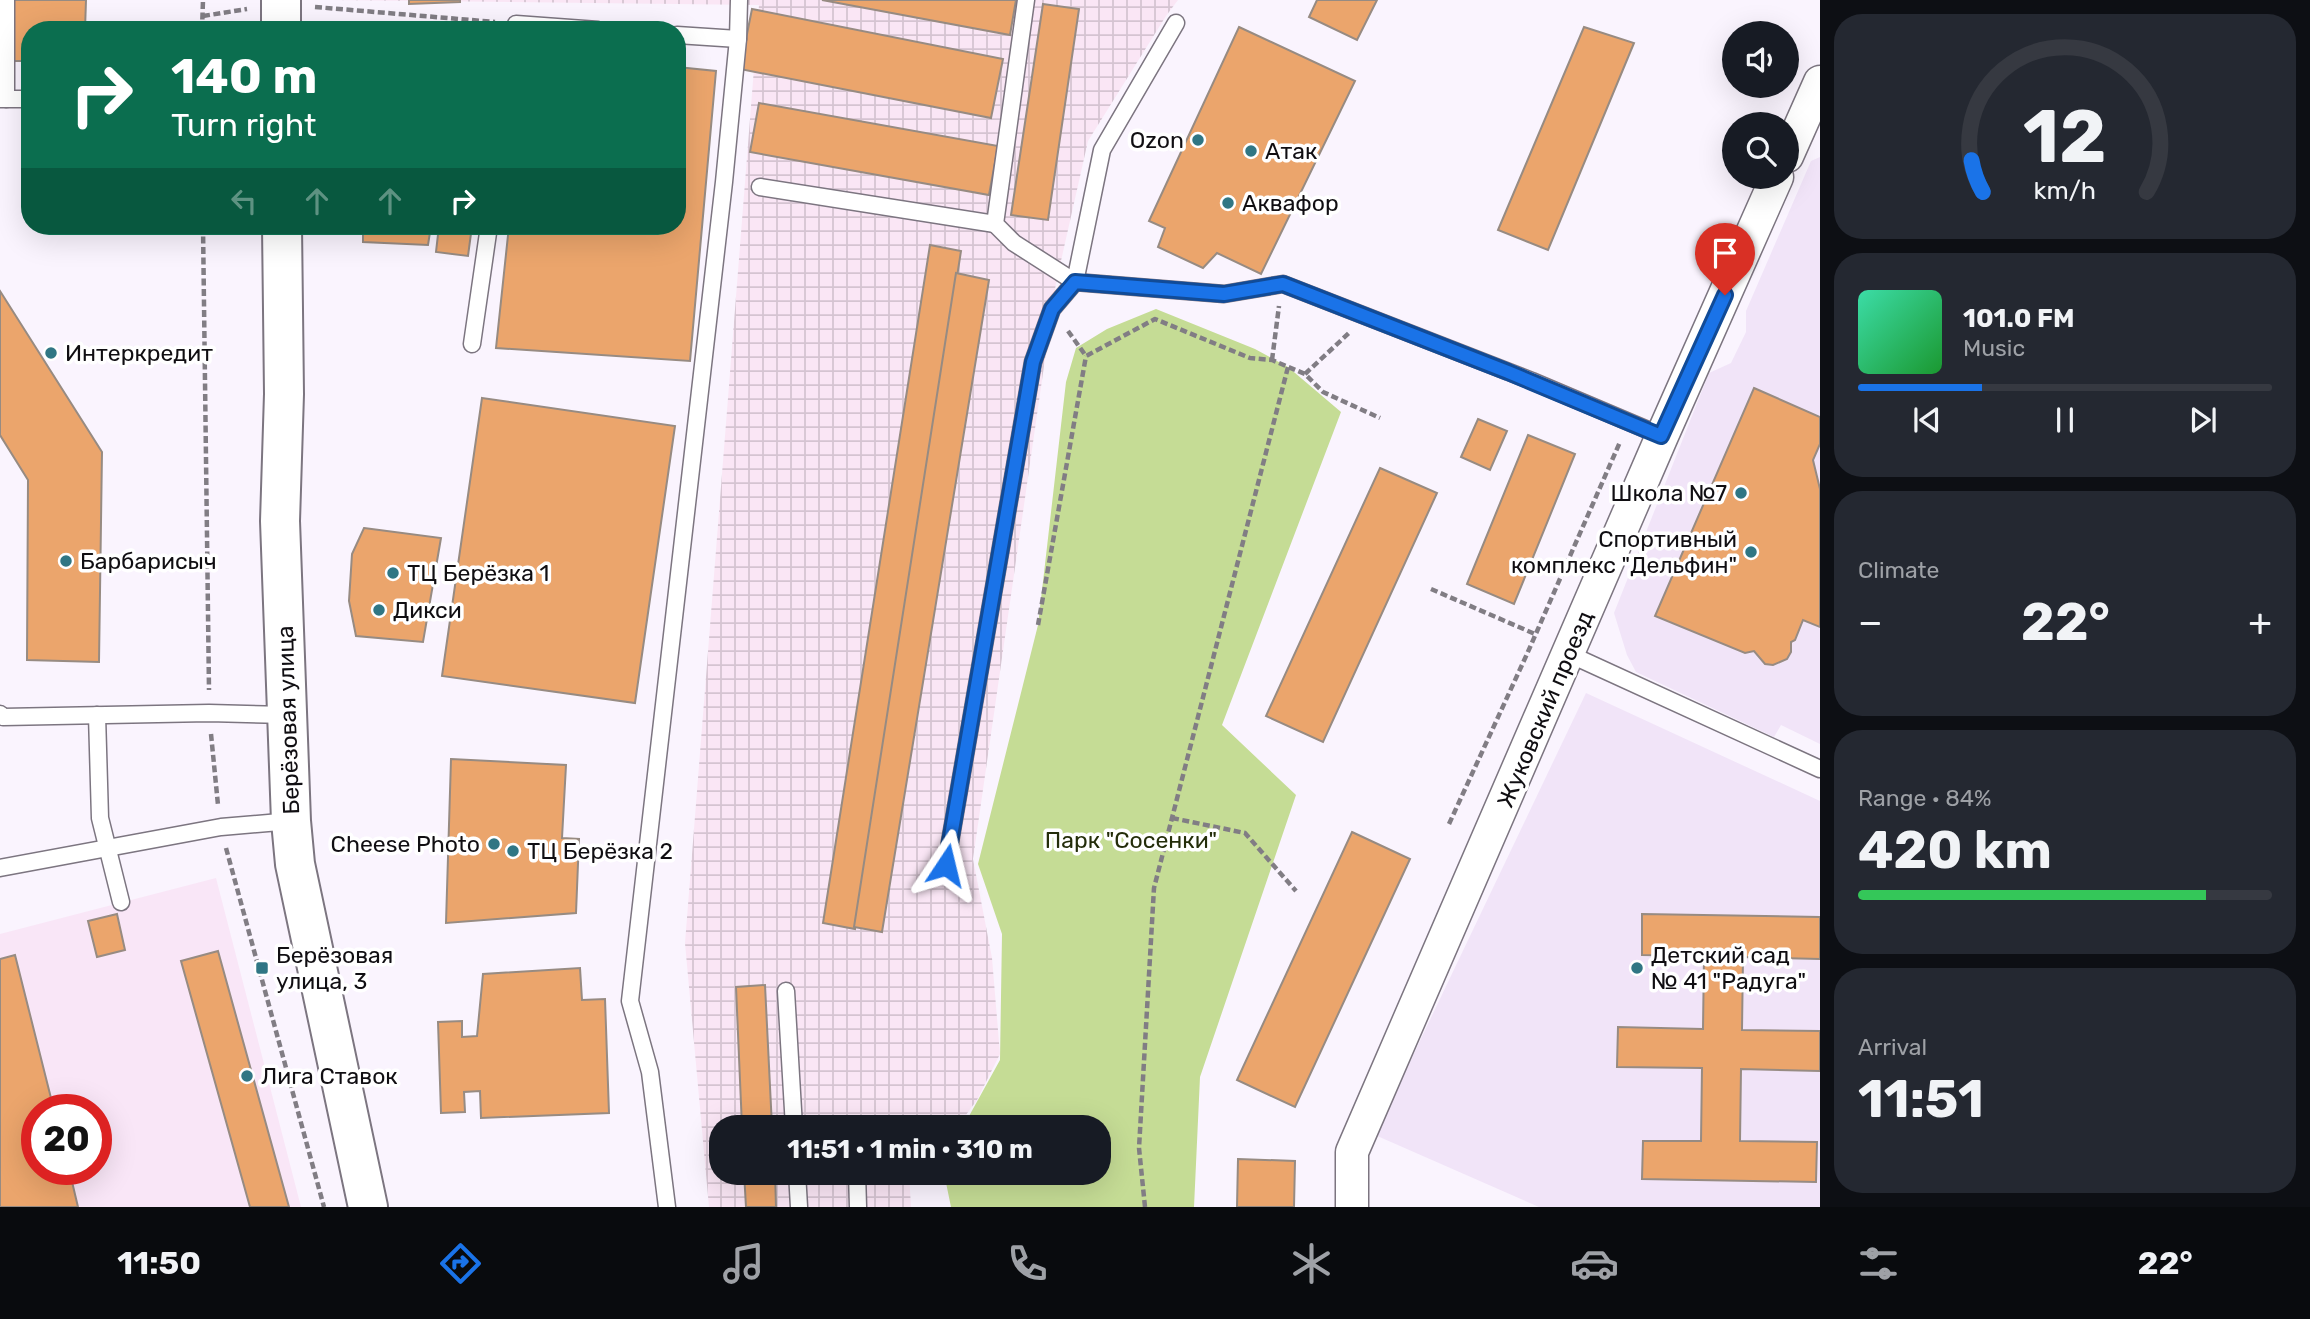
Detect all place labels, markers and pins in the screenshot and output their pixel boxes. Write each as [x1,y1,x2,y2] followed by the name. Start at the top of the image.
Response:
[1130,126,1184,154] place label: Ozon
[1190,132,1206,148] marker: Ozon
[1265,137,1317,165] place label: Атак
[1243,143,1259,159] marker: Атак
[1242,189,1339,217] place label: Аквафор
[1220,195,1236,211] marker: Аквафор
[1695,223,1755,295] pin
[65,339,213,367] place label: Интеркредит
[43,345,59,361] marker: Интеркредит
[1611,479,1727,507] place label: Школа №7
[1733,485,1749,501] marker: Школа №7
[1511,525,1737,579] place label: Спортивный комплекс "Дельфин"
[1743,544,1759,560] marker: Спортивный комплекс "Дельфин"
[80,547,217,575] place label: Барбарисыч
[58,553,74,569] marker: Барбарисыч
[407,559,549,587] place label: ТЦ Берёзка 1
[385,565,401,581] marker: ТЦ Берёзка 1
[393,596,462,624] place label: Дикси
[371,602,387,618] marker: Дикси
[331,830,480,858] place label: Cheese Photo
[486,836,502,852] marker: Cheese Photo
[527,837,673,865] place label: ТЦ Берёзка 2
[505,843,521,859] marker: ТЦ Берёзка 2
[276,941,393,995] place label: Берёзовая улица, 3
[1651,941,1806,995] place label: Детский сад № 41 "Радуга"
[254,960,270,976] marker: Берёзовая улица, 3
[1629,960,1645,976] marker: Детский сад № 41 "Радуга"
[261,1062,398,1090] place label: Лига Ставок
[239,1068,255,1084] marker: Лига Ставок

